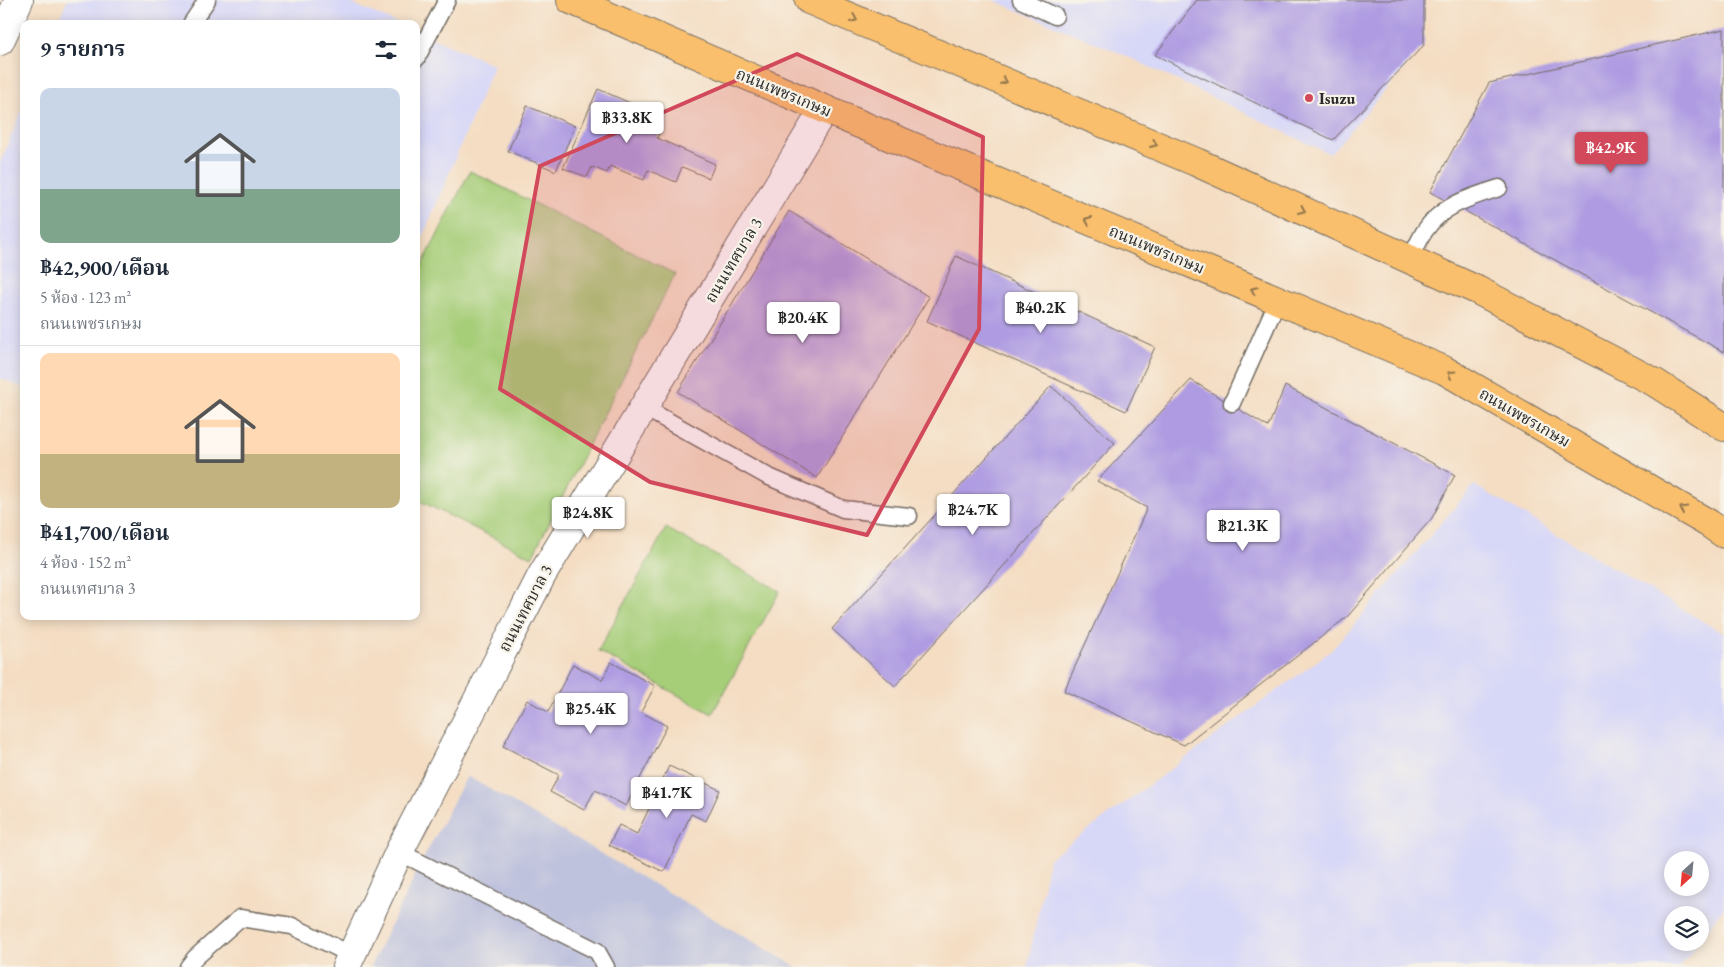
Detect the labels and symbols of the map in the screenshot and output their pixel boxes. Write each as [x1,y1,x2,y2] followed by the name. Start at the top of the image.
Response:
[849,12,858,23] one-way arrow
[733,63,835,122] street label: ถนนเพชรเกษม
[999,75,1008,86] one-way arrow
[1319,88,1355,109] place label: Isuzu
[1303,92,1315,104] marker: Isuzu
[586,102,668,144] pin: ฿33.8K
[1570,132,1652,174] pin: ฿42.9K
[1149,137,1158,148] one-way arrow
[1297,204,1306,214] one-way arrow
[700,214,767,307] street label: ถนนเทศบาล 3
[1084,216,1093,226] one-way arrow
[1106,220,1208,279] street label: ถนนเพชรเกษม
[1250,285,1259,296] one-way arrow
[1000,292,1082,334] pin: ฿40.2K
[762,302,844,344] pin: ฿20.4K
[1448,371,1457,381] one-way arrow
[1475,383,1574,452] street label: ถนนเพชรเกษม
[932,494,1014,536] pin: ฿24.7K
[547,496,629,539] pin: ฿24.8K
[1679,505,1688,515] one-way arrow
[1202,510,1284,552] pin: ฿21.3K
[494,561,557,655] street label: ถนนเทศบาล 3
[550,692,632,735] pin: ฿25.4K
[626,776,708,819] pin: ฿41.7K
[1664,851,1709,896] north arrow

